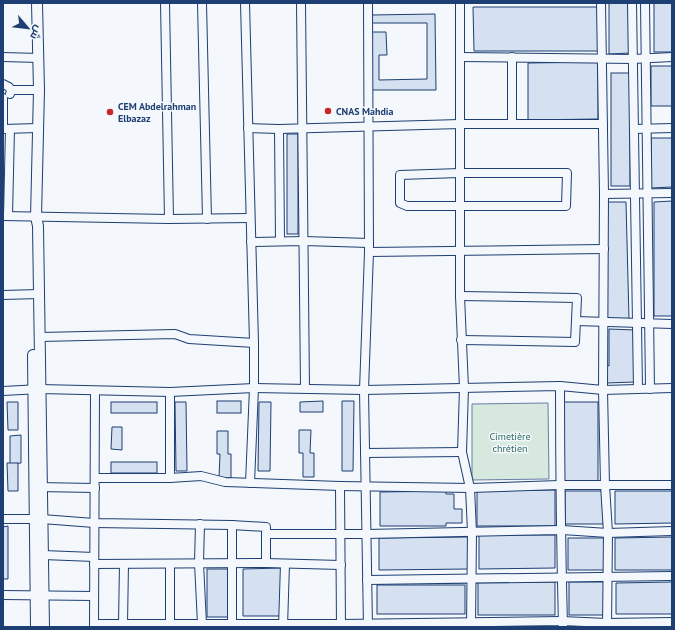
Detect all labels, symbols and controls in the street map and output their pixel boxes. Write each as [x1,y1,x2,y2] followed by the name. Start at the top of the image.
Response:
[8,8,48,48] north arrow
[27,23,46,42] text: ش
[118,100,196,125] place label: CEM Abdelrahman Elbazaz
[336,105,394,118] place label: CNAS Mahdia
[323,106,333,116] marker: CNAS Mahdia
[105,107,115,117] marker: CEM Abdelrahman Elbazaz
[489,430,531,455] park label: Cimetière chrétien

